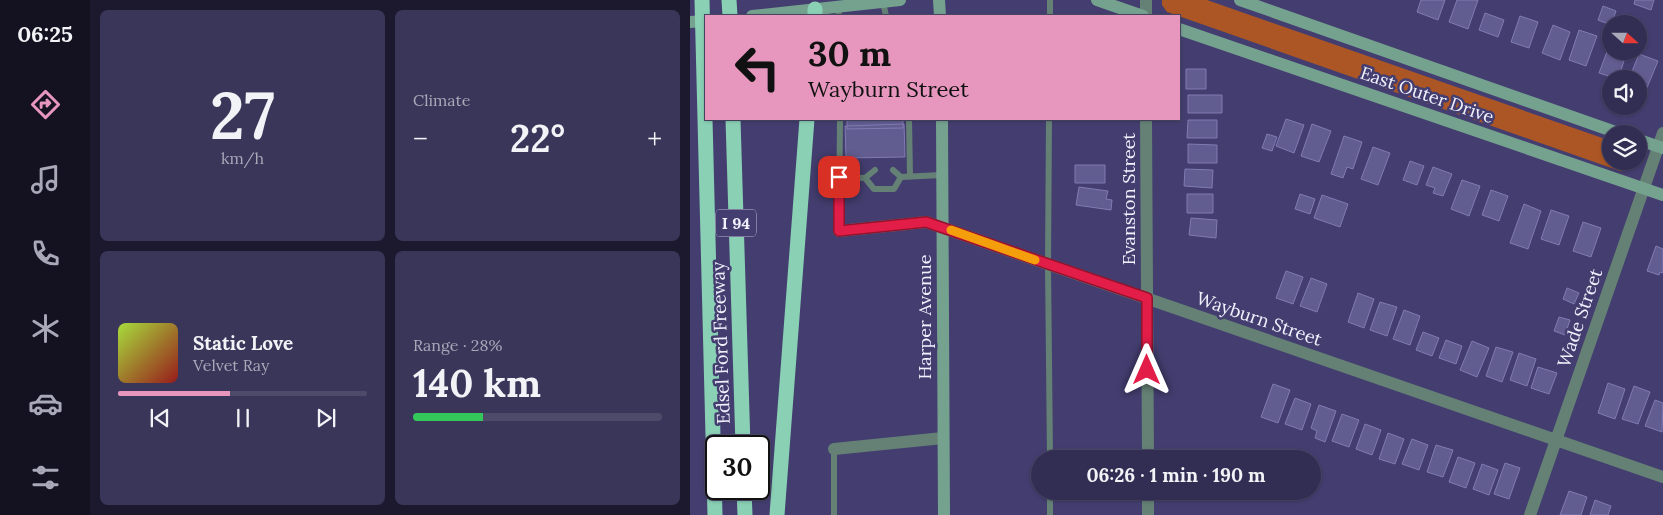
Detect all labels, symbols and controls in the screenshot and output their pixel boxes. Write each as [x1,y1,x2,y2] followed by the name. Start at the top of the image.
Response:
[1602,15,1648,60] north arrow
[1602,15,1647,170] map controls
[17,20,73,48] text: 06:25
[808,31,891,76] text: 30 m
[725,35,790,100] icon: left
[1357,61,1497,128] street label: East Outer Drive
[1602,70,1647,115] button: sound
[210,74,275,157] text: 27
[808,75,969,103] text: Wayburn Street
[28,87,63,122] icon: directions
[413,90,470,110] text: Climate
[510,114,565,162] text: 22°
[413,121,428,157] text: −
[647,121,662,157] text: +
[1602,125,1647,170] button: layers
[1117,133,1140,265] street label: Evanston Street
[221,148,264,168] text: km/h
[818,156,860,198] pin
[28,162,63,197] icon: music
[825,163,853,191] icon: arrive
[716,210,756,237] road number: I 94
[28,236,63,271] icon: phone
[913,254,936,380] street label: Harper Avenue
[706,261,735,425] street label: Edsel Ford Freeway
[1552,265,1607,370] street label: Wade Street
[1193,286,1325,351] street label: Wayburn Street
[28,311,63,346] icon: climate
[193,331,293,355] text: Static Love
[413,335,502,355] text: Range · 28%
[1120,343,1172,395] position arrow
[193,355,269,375] text: Velvet Ray
[413,359,541,407] text: 140 km
[28,386,63,421] icon: car
[146,404,174,432] icon: previous
[229,404,257,432] icon: pause
[312,404,340,432] icon: next
[705,435,770,500] speed limit sign: 30
[28,460,63,495] icon: filters
[1086,463,1266,487] text: 06:26 · 1 min · 190 m

